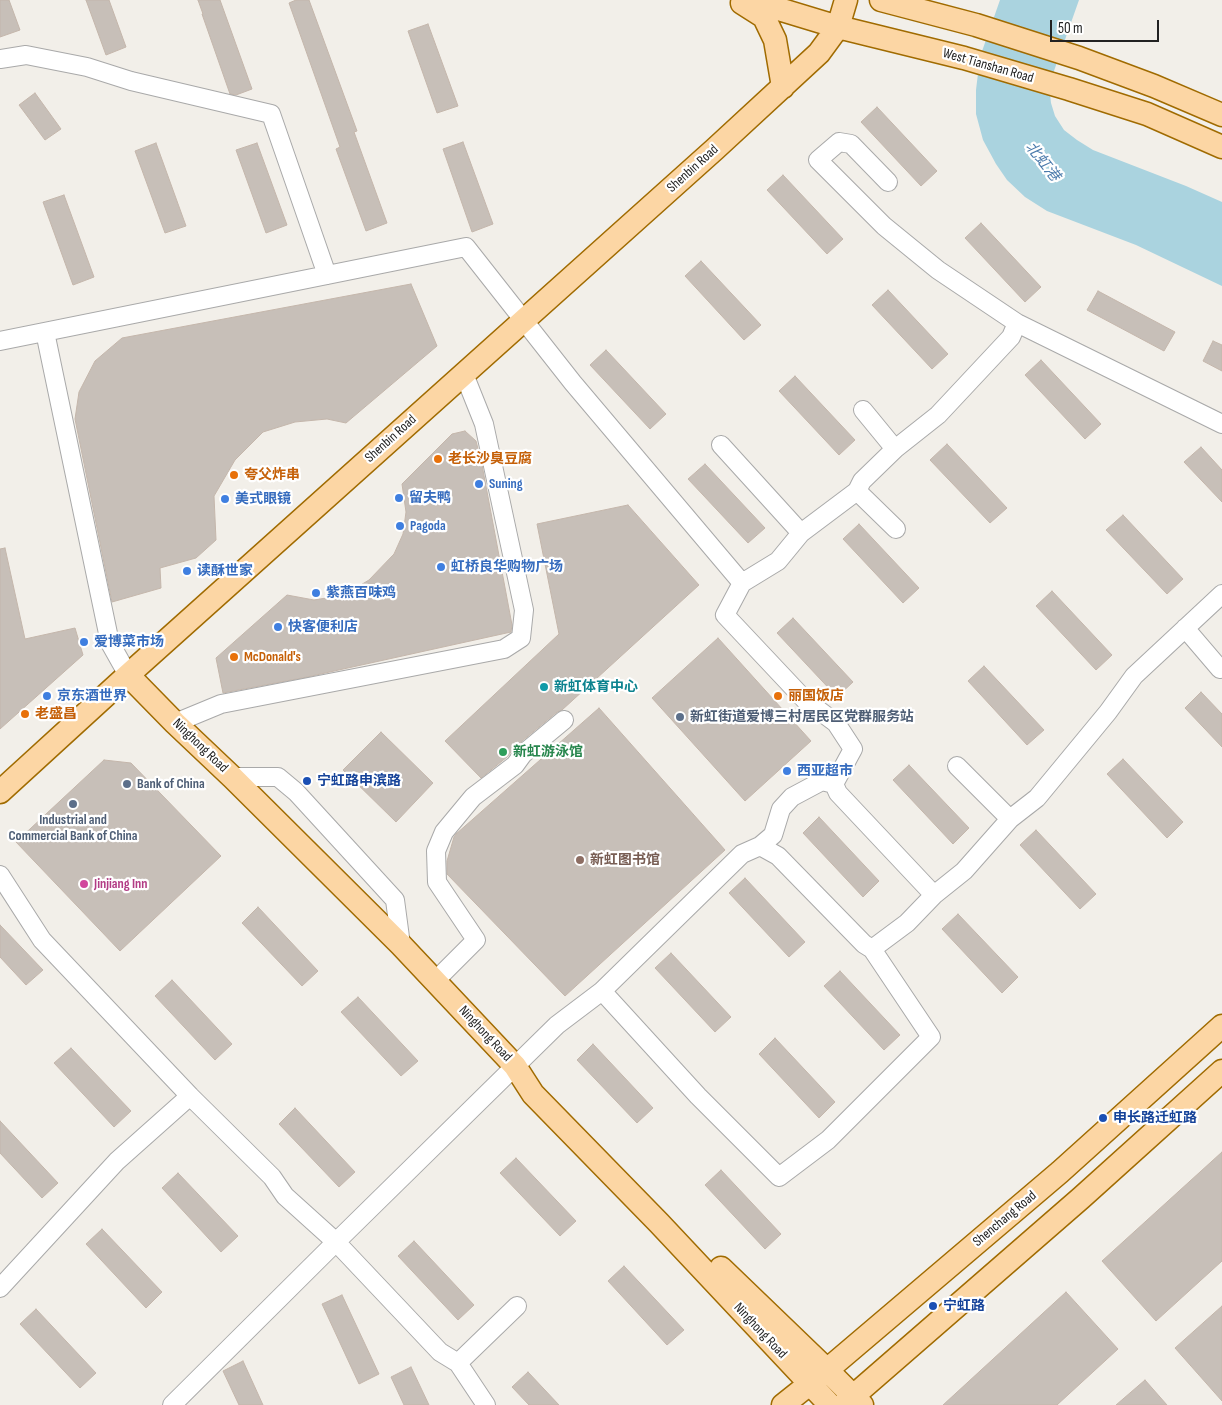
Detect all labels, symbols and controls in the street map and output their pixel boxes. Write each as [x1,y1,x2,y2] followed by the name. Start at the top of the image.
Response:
[1052,10,1161,42] scale bar
[1058,19,1083,38] text: 50 m
[941,45,1035,87] street label: West Tianshan Road
[1021,139,1063,185] water label: 北虹港
[664,141,722,197] street label: Shenbin Road
[362,411,420,467] street label: Shenbin Road
[448,451,532,467] place label: 老长沙臭豆腐
[432,453,444,465] marker: 老长沙臭豆腐
[244,467,300,483] place label: 夸父炸串
[228,469,240,481] marker: 夸父炸串
[489,476,523,492] place label: Suning
[473,478,485,490] marker: Suning
[409,490,451,506] place label: 留夫鸭
[235,491,291,507] place label: 美式眼镜
[393,492,405,504] marker: 留夫鸭
[219,493,231,505] marker: 美式眼镜
[410,518,446,534] place label: Pagoda
[394,520,406,532] marker: Pagoda
[451,559,563,575] place label: 虹桥良华购物广场
[435,561,447,573] marker: 虹桥良华购物广场
[197,563,253,579] place label: 读酥世家
[181,565,193,577] marker: 读酥世家
[326,585,396,601] place label: 紫燕百味鸡
[310,587,322,599] marker: 紫燕百味鸡
[288,619,358,635] place label: 快客便利店
[272,621,284,633] marker: 快客便利店
[94,634,164,650] place label: 爱博菜市场
[78,636,90,648] marker: 爱博菜市场
[244,649,301,665] place label: McDonald's
[228,651,240,663] marker: McDonald's
[554,679,638,695] place label: 新虹体育中心
[538,681,550,693] marker: 新虹体育中心
[57,688,127,704] place label: 京东酒世界
[788,688,844,704] place label: 丽国饭店
[41,690,53,702] marker: 京东酒世界
[772,690,784,702] marker: 丽国饭店
[35,706,77,722] place label: 老盛昌
[19,708,31,720] marker: 老盛昌
[690,709,914,725] place label: 新虹街道爱博三村居民区党群服务站
[674,711,686,723] marker: 新虹街道爱博三村居民区党群服务站
[169,716,231,776] street label: Ninghong Road
[513,744,583,760] place label: 新虹游泳馆
[497,746,509,758] marker: 新虹游泳馆
[797,763,853,779] place label: 西亚超市
[781,765,793,777] marker: 西亚超市
[317,773,401,789] place label: 宁虹路申滨路
[301,775,313,787] marker: 宁虹路申滨路
[137,776,205,792] place label: Bank of China
[121,778,133,790] marker: Bank of China
[67,798,79,810] marker: Industrial and Commercial Bank of China
[8,812,138,844] place label: Industrial and Commercial Bank of China
[590,852,660,868] place label: 新虹图书馆
[574,854,586,866] marker: 新虹图书馆
[94,876,147,892] place label: Jinjiang Inn
[78,878,90,890] marker: Jinjiang Inn
[455,1003,515,1065] street label: Ninghong Road
[1113,1110,1197,1126] place label: 申长路迁虹路
[1097,1112,1109,1124] marker: 申长路迁虹路
[970,1188,1040,1250] street label: Shenchang Road
[943,1298,985,1314] place label: 宁虹路
[730,1300,790,1362] street label: Ninghong Road
[927,1300,939,1312] marker: 宁虹路

